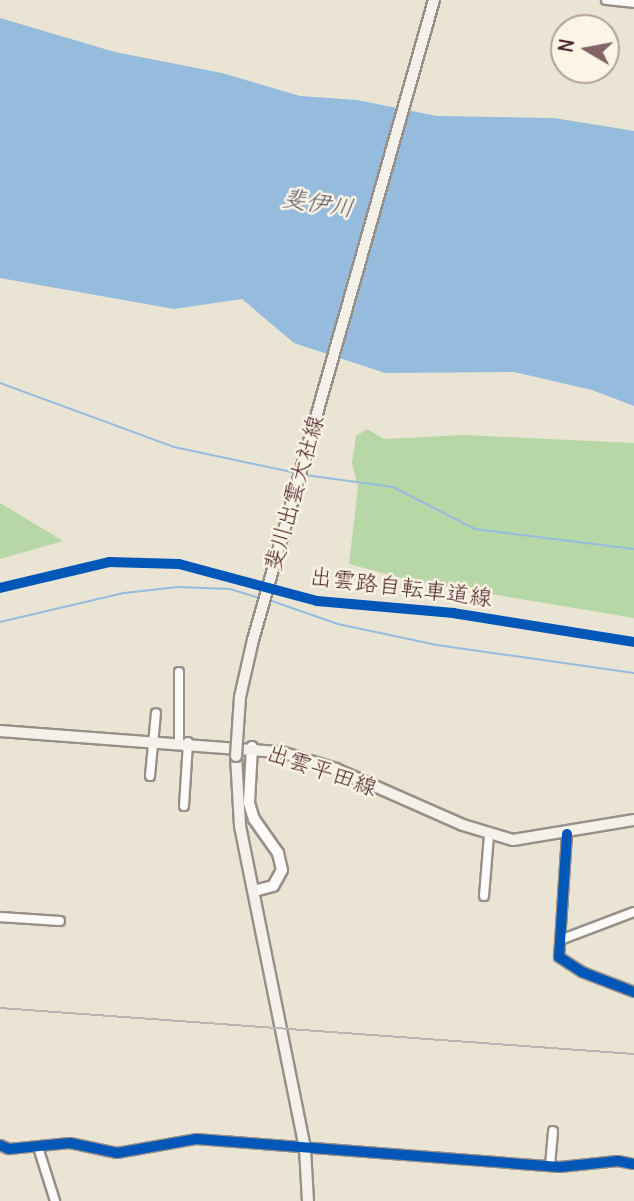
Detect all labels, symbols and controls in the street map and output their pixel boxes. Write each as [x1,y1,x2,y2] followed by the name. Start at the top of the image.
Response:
[550,14,620,84] north arrow
[553,37,579,54] text: N
[280,183,356,223] water label: 斐伊川
[259,412,329,574] street label: 斐川出雲大社線
[308,562,494,612] street label: 出雲路自転車道線
[263,738,381,802] street label: 出雲平田線

